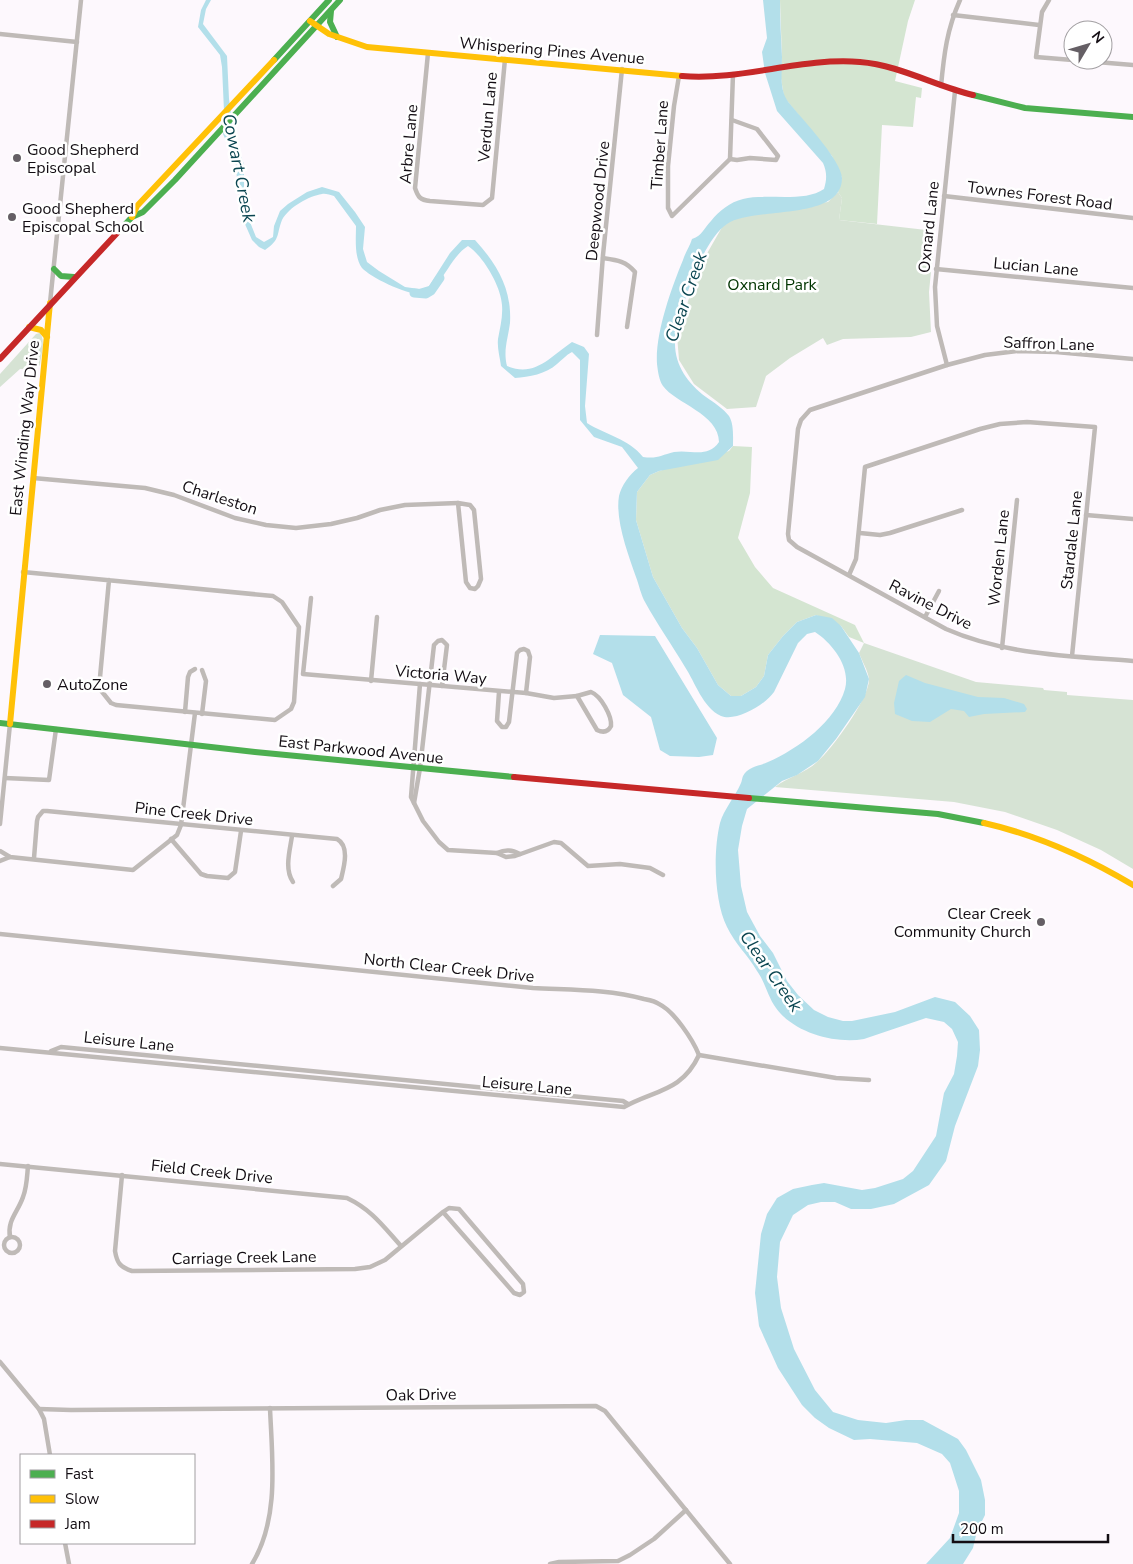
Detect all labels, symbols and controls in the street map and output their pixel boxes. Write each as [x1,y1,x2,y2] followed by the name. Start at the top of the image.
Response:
[1063,20,1113,70] north arrow
[1087,27,1109,47] text: N
[458,32,645,70] street label: Whispering Pines Avenue
[473,71,503,164] street label: Verdun Lane
[646,100,674,190] street label: Timber Lane
[395,103,423,185] street label: Arbre Lane
[217,112,261,225] water label: Cowart Creek
[27,139,139,179] place label: Good Shepherd Episcopal
[581,140,615,262] street label: Deepwood Drive
[11,152,23,164] marker: Good Shepherd Episcopal
[966,176,1114,216] street label: Townes Forest Road
[913,180,945,274] street label: Oxnard Lane
[22,198,144,238] place label: Good Shepherd Episcopal School
[6,211,18,223] marker: Good Shepherd Episcopal School
[659,248,713,345] water label: Clear Creek
[993,252,1079,282] street label: Lucian Lane
[727,274,818,296] park label: Oxnard Park
[1003,331,1095,357] street label: Saffron Lane
[5,339,45,517] street label: East Winding Way Drive
[179,475,260,521] street label: Charleston
[1056,490,1088,591] street label: Stardale Lane
[983,509,1015,607] street label: Worden Lane
[885,575,976,635] street label: Ravine Drive
[393,660,488,690] street label: Victoria Way
[57,674,128,696] place label: AutoZone
[41,678,53,690] marker: AutoZone
[277,730,444,770] street label: East Parkwood Avenue
[134,797,254,831] street label: Pine Creek Drive
[894,903,1032,943] place label: Clear Creek Community Church
[1035,916,1047,928] marker: Clear Creek Community Church
[734,926,808,1017] water label: Clear Creek
[363,948,535,988] street label: North Clear Creek Drive
[83,1026,175,1058] street label: Leisure Lane
[481,1071,573,1101] street label: Leisure Lane
[150,1155,274,1189] street label: Field Creek Drive
[171,1246,317,1270] street label: Carriage Creek Lane
[385,1383,457,1407] street label: Oak Drive
[20,1454,195,1544] legend
[65,1464,94,1484] text: Fast
[65,1489,100,1509] text: Slow
[953,1512,1108,1544] scale bar
[64,1514,91,1534] text: Jam
[960,1519,1004,1539] text: 200 m

